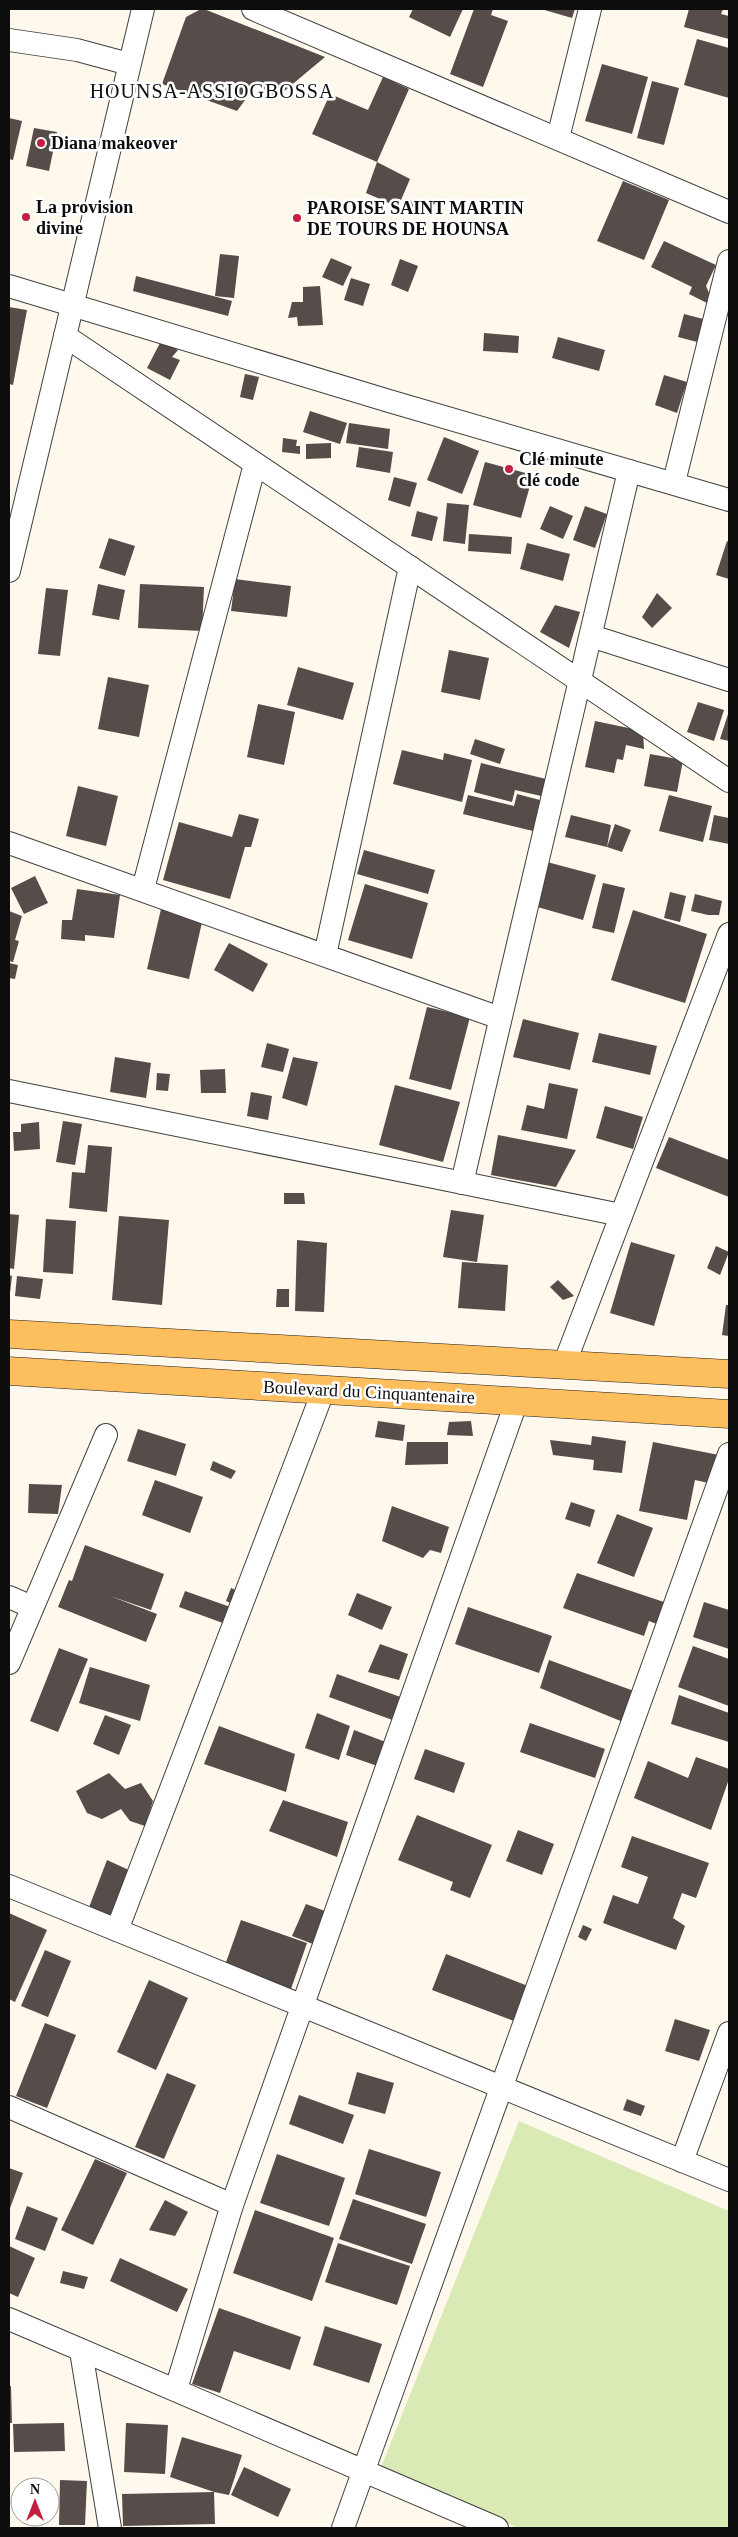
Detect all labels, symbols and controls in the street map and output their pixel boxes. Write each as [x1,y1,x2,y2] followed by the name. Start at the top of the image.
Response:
[90,80,334,102] district label: HOUNSA-ASSIOGBOSSA
[51,133,177,153] place label: Diana makeover
[35,137,47,149] marker: Diana makeover
[36,197,133,238] place label: La provision divine
[307,198,524,239] place label: PAROISE SAINT MARTIN DE TOURS DE HOUNSA
[20,211,32,223] marker: La provision divine
[291,212,303,224] marker: PAROISE SAINT MARTIN DE TOURS DE HOUNSA
[519,449,604,490] place label: Clé minute clé code
[503,463,515,475] marker: Clé minute clé code
[263,1376,475,1408] street label: Boulevard du Cinquantenaire
[10,2477,60,2527] north arrow
[30,2482,40,2497] text: N

